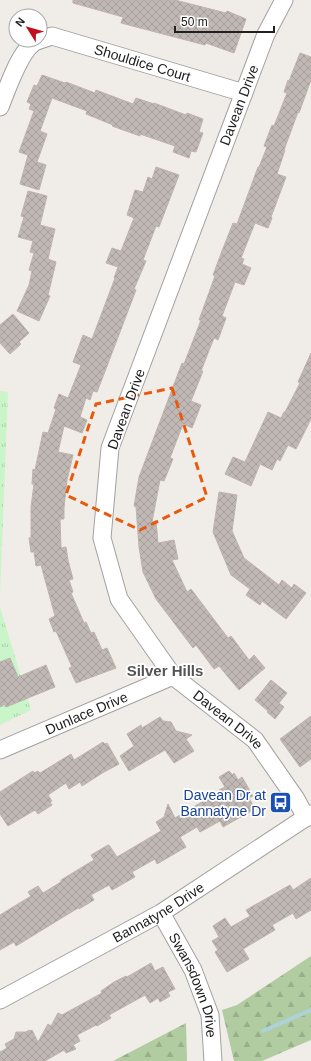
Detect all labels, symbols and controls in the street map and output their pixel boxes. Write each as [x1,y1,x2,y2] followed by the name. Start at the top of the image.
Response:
[8,8,48,48] north arrow
[175,8,274,34] scale bar
[13,15,27,29] text: N
[181,15,208,29] text: 50 m
[92,41,193,85] street label: Shouldice Court
[216,62,262,147] street label: Davean Drive
[104,366,148,452] street label: Davean Drive
[127,662,203,679] district label: Silver Hills
[190,687,267,752] street label: Davean Drive
[43,688,130,738] street label: Dunlace Drive
[180,787,266,819] place label: Davean Dr at Bannatyne Dr
[268,790,294,816] bus stop icon: Davean Dr at Bannatyne Dr
[110,879,207,946] street label: Bannatyne Drive
[166,930,219,1038] street label: Swansdown Drive

